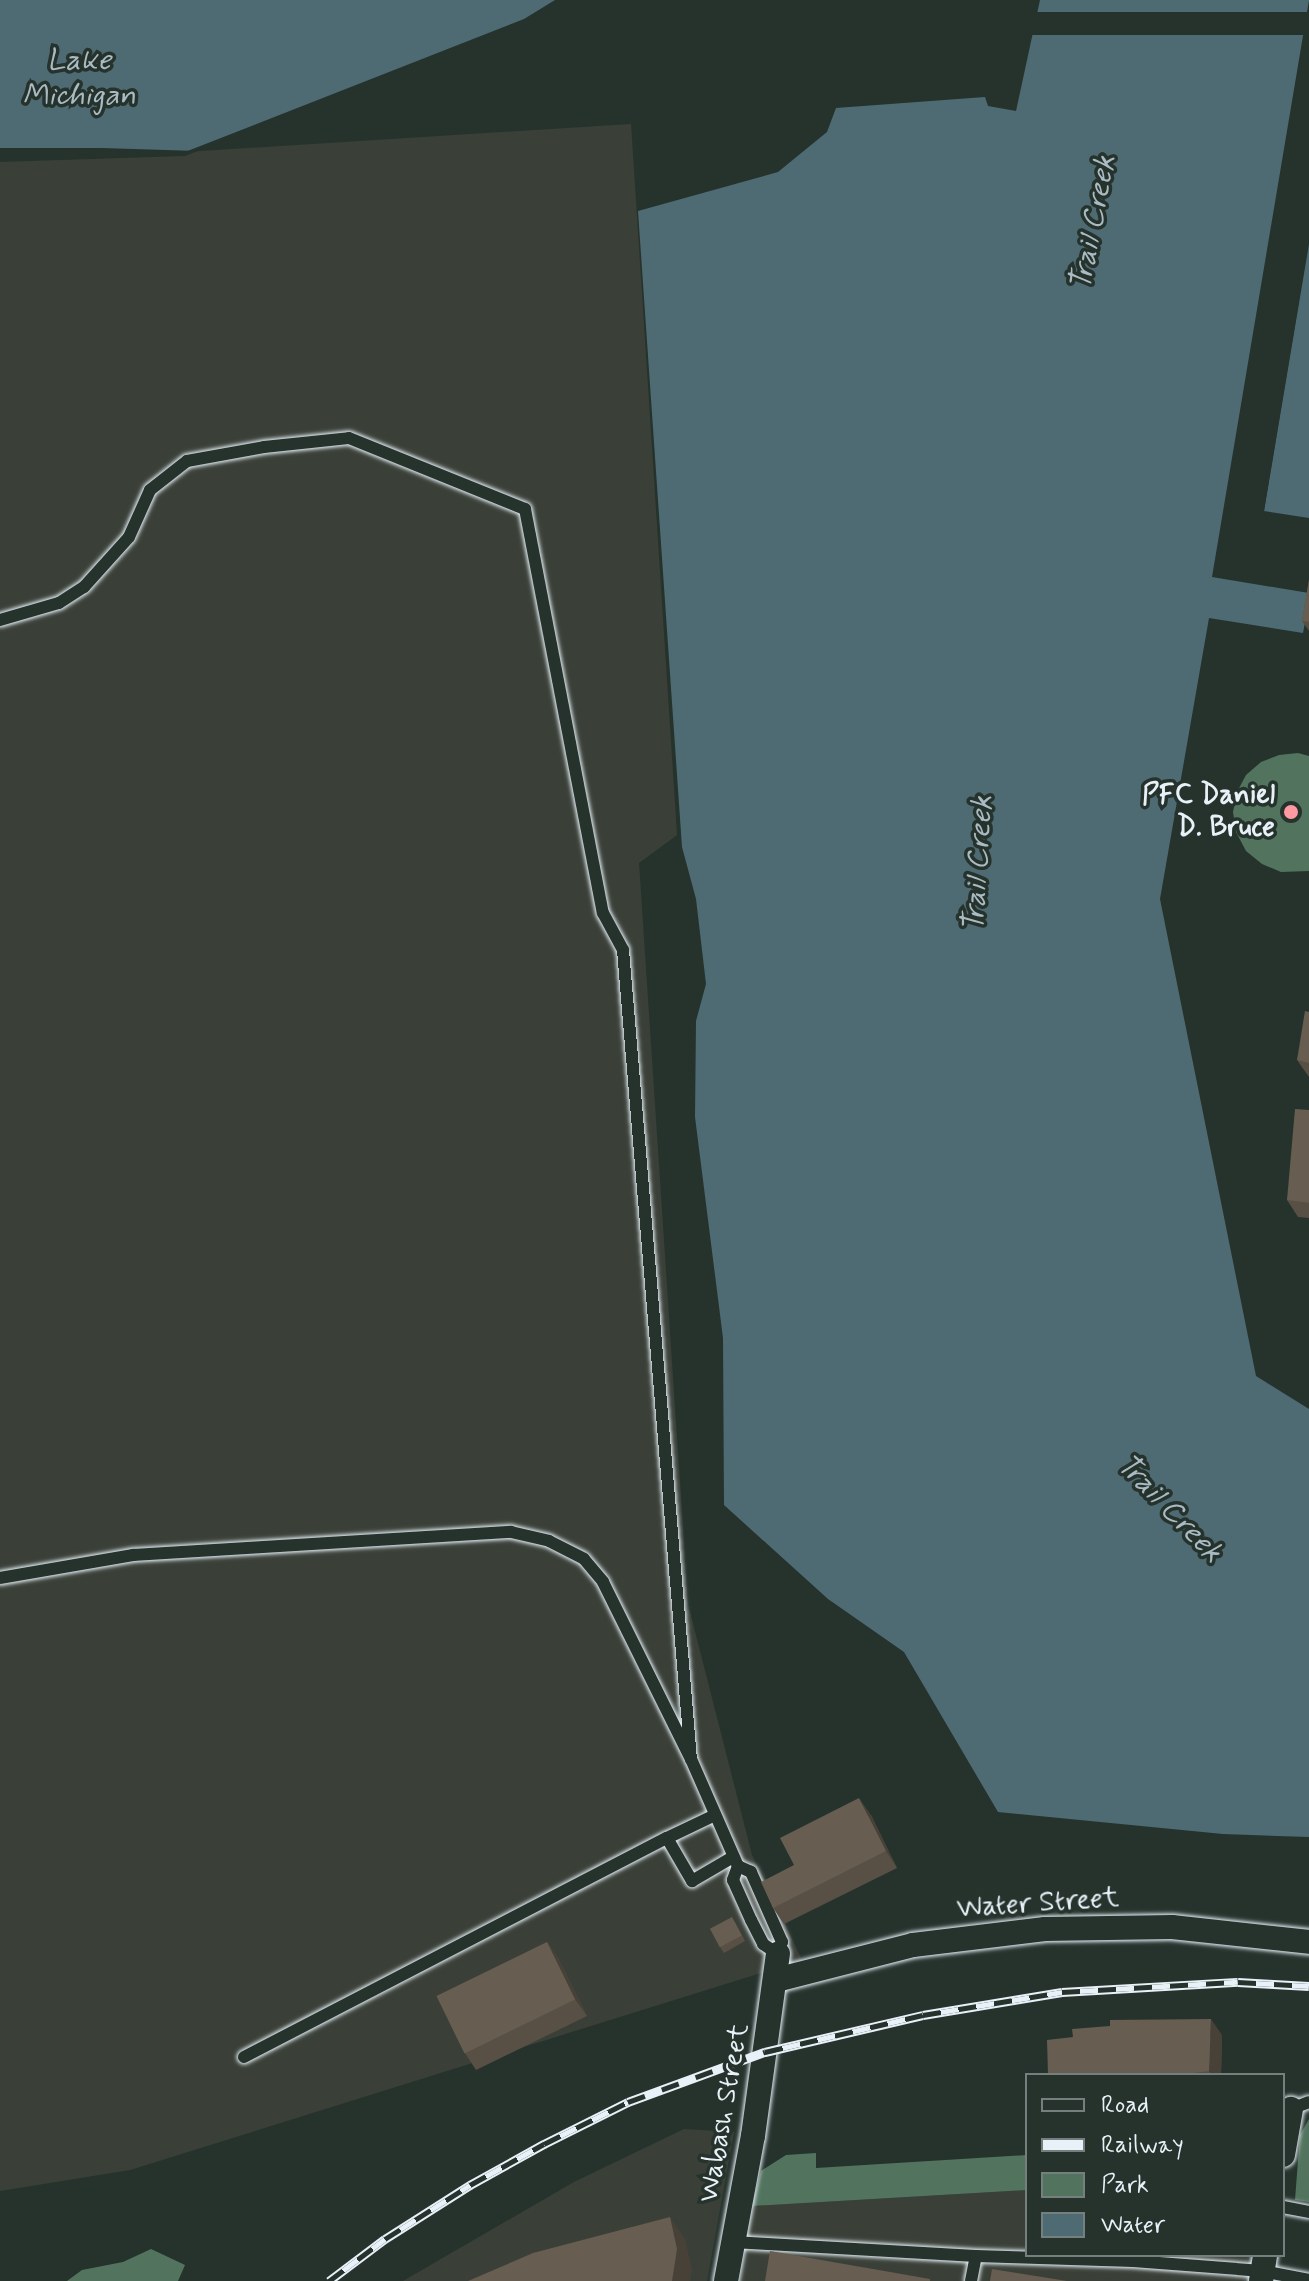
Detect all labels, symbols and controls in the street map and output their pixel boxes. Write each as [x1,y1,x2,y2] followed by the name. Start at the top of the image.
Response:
[22,43,136,114] water label: Lake Michigan
[1063,152,1125,294] water label: Trail Creek
[1142,779,1275,845] place label: PFC Daniel D. Bruce
[956,794,1002,934] water label: Trail Creek
[1282,803,1300,821] marker: PFC Daniel D. Bruce
[1108,1447,1230,1571] water label: Trail Creek
[956,1882,1120,1926] street label: Water Street
[693,2021,757,2205] street label: Wabash Street
[1025,2073,1285,2257] legend
[1101,2090,1149,2121] text: Road
[1101,2130,1184,2161] text: Railway
[1101,2170,1149,2201] text: Park
[1101,2210,1165,2241] text: Water

